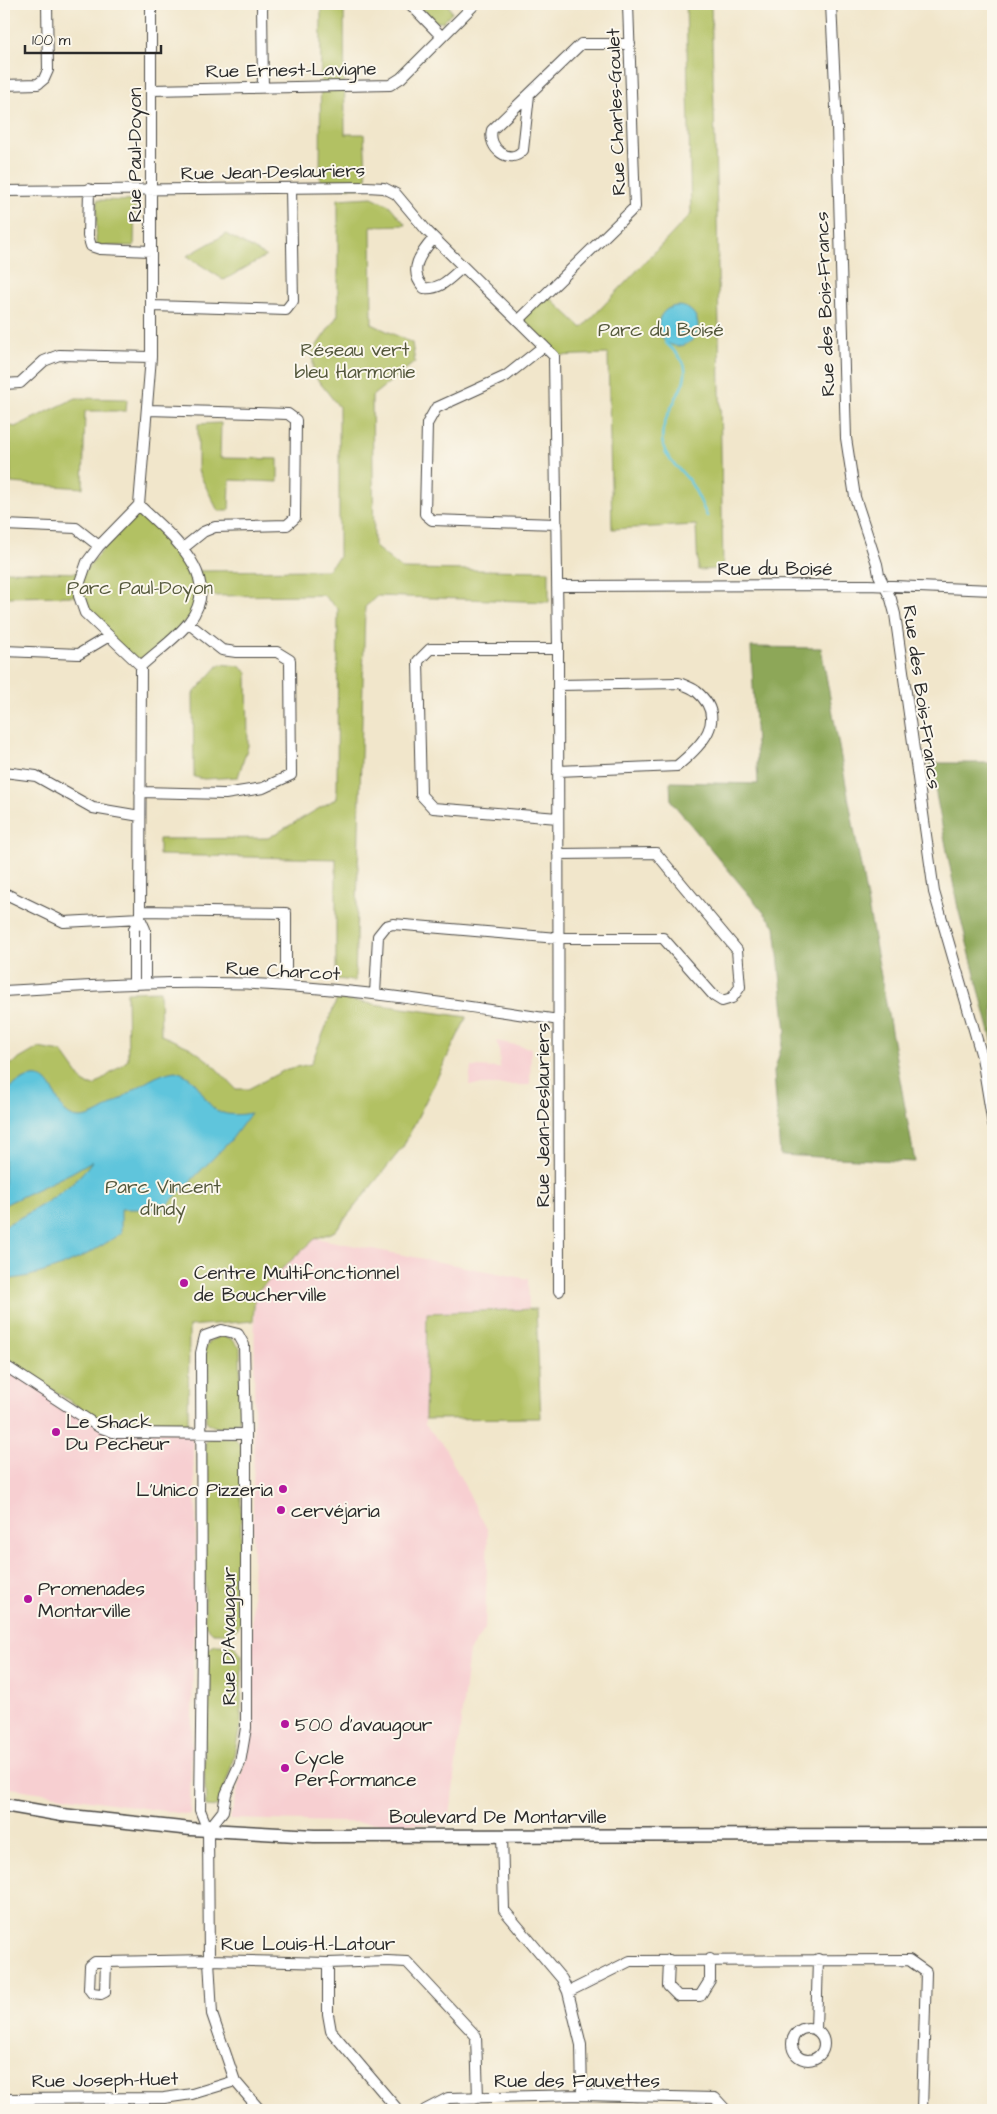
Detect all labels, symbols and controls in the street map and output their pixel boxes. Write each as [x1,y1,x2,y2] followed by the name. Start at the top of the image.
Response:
[25,22,161,54] scale bar
[600,28,633,196] street label: Rue Charles-Goulet
[32,30,71,51] text: 100 m
[205,56,377,86] street label: Rue Ernest-Lavigne
[122,87,150,223] street label: Rue Paul-Doyon
[181,157,366,188] street label: Rue Jean-Deslauriers
[809,211,842,397] street label: Rue des Bois-Francs
[598,317,724,344] park label: Parc du Boisé
[295,337,415,386] park label: Réseau vert bleu Harmonie
[718,556,832,583] street label: Rue du Boisé
[67,575,213,603] park label: Parc Paul-Doyon
[895,604,948,791] street label: Rue des Bois-Francs
[225,955,341,988] street label: Rue Charcot
[530,1023,557,1207] street label: Rue Jean-Deslauriers
[105,1174,221,1224] park label: Parc Vincent d'Indy
[194,1260,399,1309] place label: Centre Multifonctionnel de Boucherville
[178,1277,190,1289] marker: Centre Multifonctionnel de Boucherville
[66,1409,170,1458] place label: Le Shack Du Pecheur
[50,1426,62,1438] marker: Le Shack Du Pecheur
[136,1477,273,1504] place label: L'Unico Pizzeria
[277,1483,289,1495] marker: L'Unico Pizzeria
[291,1498,380,1525] place label: cervéjaria
[275,1504,287,1516] marker: cervéjaria
[216,1566,244,1705] street label: Rue D'Avaugour
[38,1576,145,1625] place label: Promenades Montarville
[22,1593,34,1605] marker: Promenades Montarville
[295,1712,433,1740] place label: 500 d'avaugour
[279,1718,291,1730] marker: 500 d'avaugour
[295,1745,417,1794] place label: Cycle Performance
[279,1762,291,1774] marker: Cycle Performance
[389,1804,607,1831] street label: Boulevard De Montarville
[221,1931,396,1958] street label: Rue Louis-H.-Latour
[31,2066,179,2095] street label: Rue Joseph-Huet
[494,2068,660,2095] street label: Rue des Fauvettes

